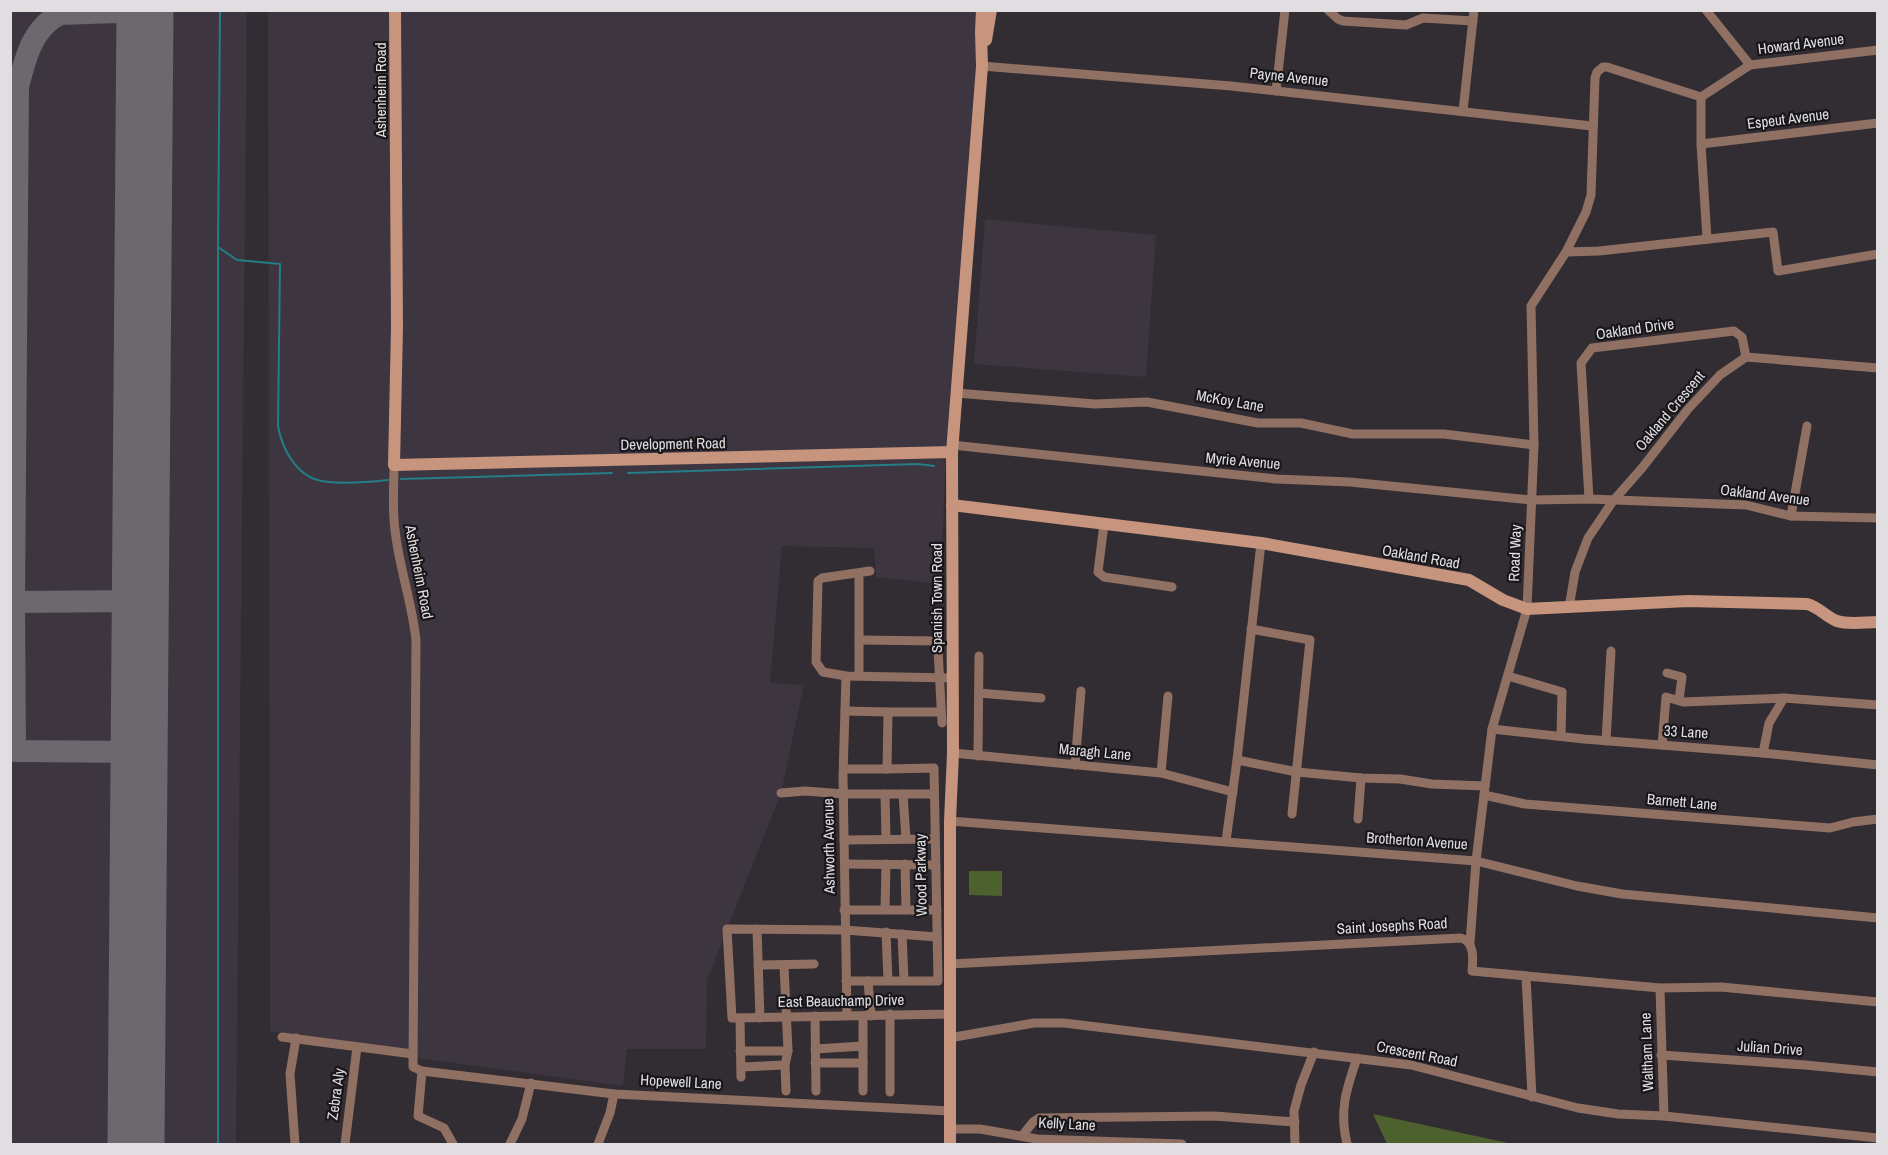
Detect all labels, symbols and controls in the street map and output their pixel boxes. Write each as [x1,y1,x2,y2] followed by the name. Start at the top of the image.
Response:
[1757,28,1845,59] street label: Howard Avenue
[370,42,391,139] street label: Ashenheim Road
[1249,62,1330,91] street label: Payne Avenue
[1746,103,1830,134] street label: Espeut Avenue
[1595,313,1675,344] street label: Oakland Drive
[1630,366,1710,455] street label: Oakland Crescent
[1195,384,1266,417] street label: McKoy Lane
[620,432,726,455] street label: Development Road
[1205,447,1281,474] street label: Myrie Avenue
[1719,479,1811,510] street label: Oakland Avenue
[400,522,439,621] street label: Ashenheim Road
[1503,523,1526,582] street label: Road Way
[1381,539,1462,574] street label: Oakland Road
[926,543,947,653] street label: Spanish Town Road
[1663,719,1709,744] street label: 33 Lane
[1058,738,1132,765] street label: Maragh Lane
[1646,788,1718,815] street label: Barnett Lane
[817,798,840,895] street label: Ashworth Avenue
[1366,826,1469,855] street label: Brotherton Avenue
[909,833,932,916] street label: Wood Parkway
[1336,912,1448,939] street label: Saint Josephs Road
[778,989,905,1012] street label: East Beauchamp Drive
[1635,1012,1658,1092] street label: Waltham Lane
[1375,1035,1459,1072] street label: Crescent Road
[1737,1035,1804,1060] street label: Julian Drive
[321,1066,350,1121] street label: Zebra Aly
[640,1069,722,1094] street label: Hopewell Lane
[1038,1112,1096,1135] street label: Kelly Lane

